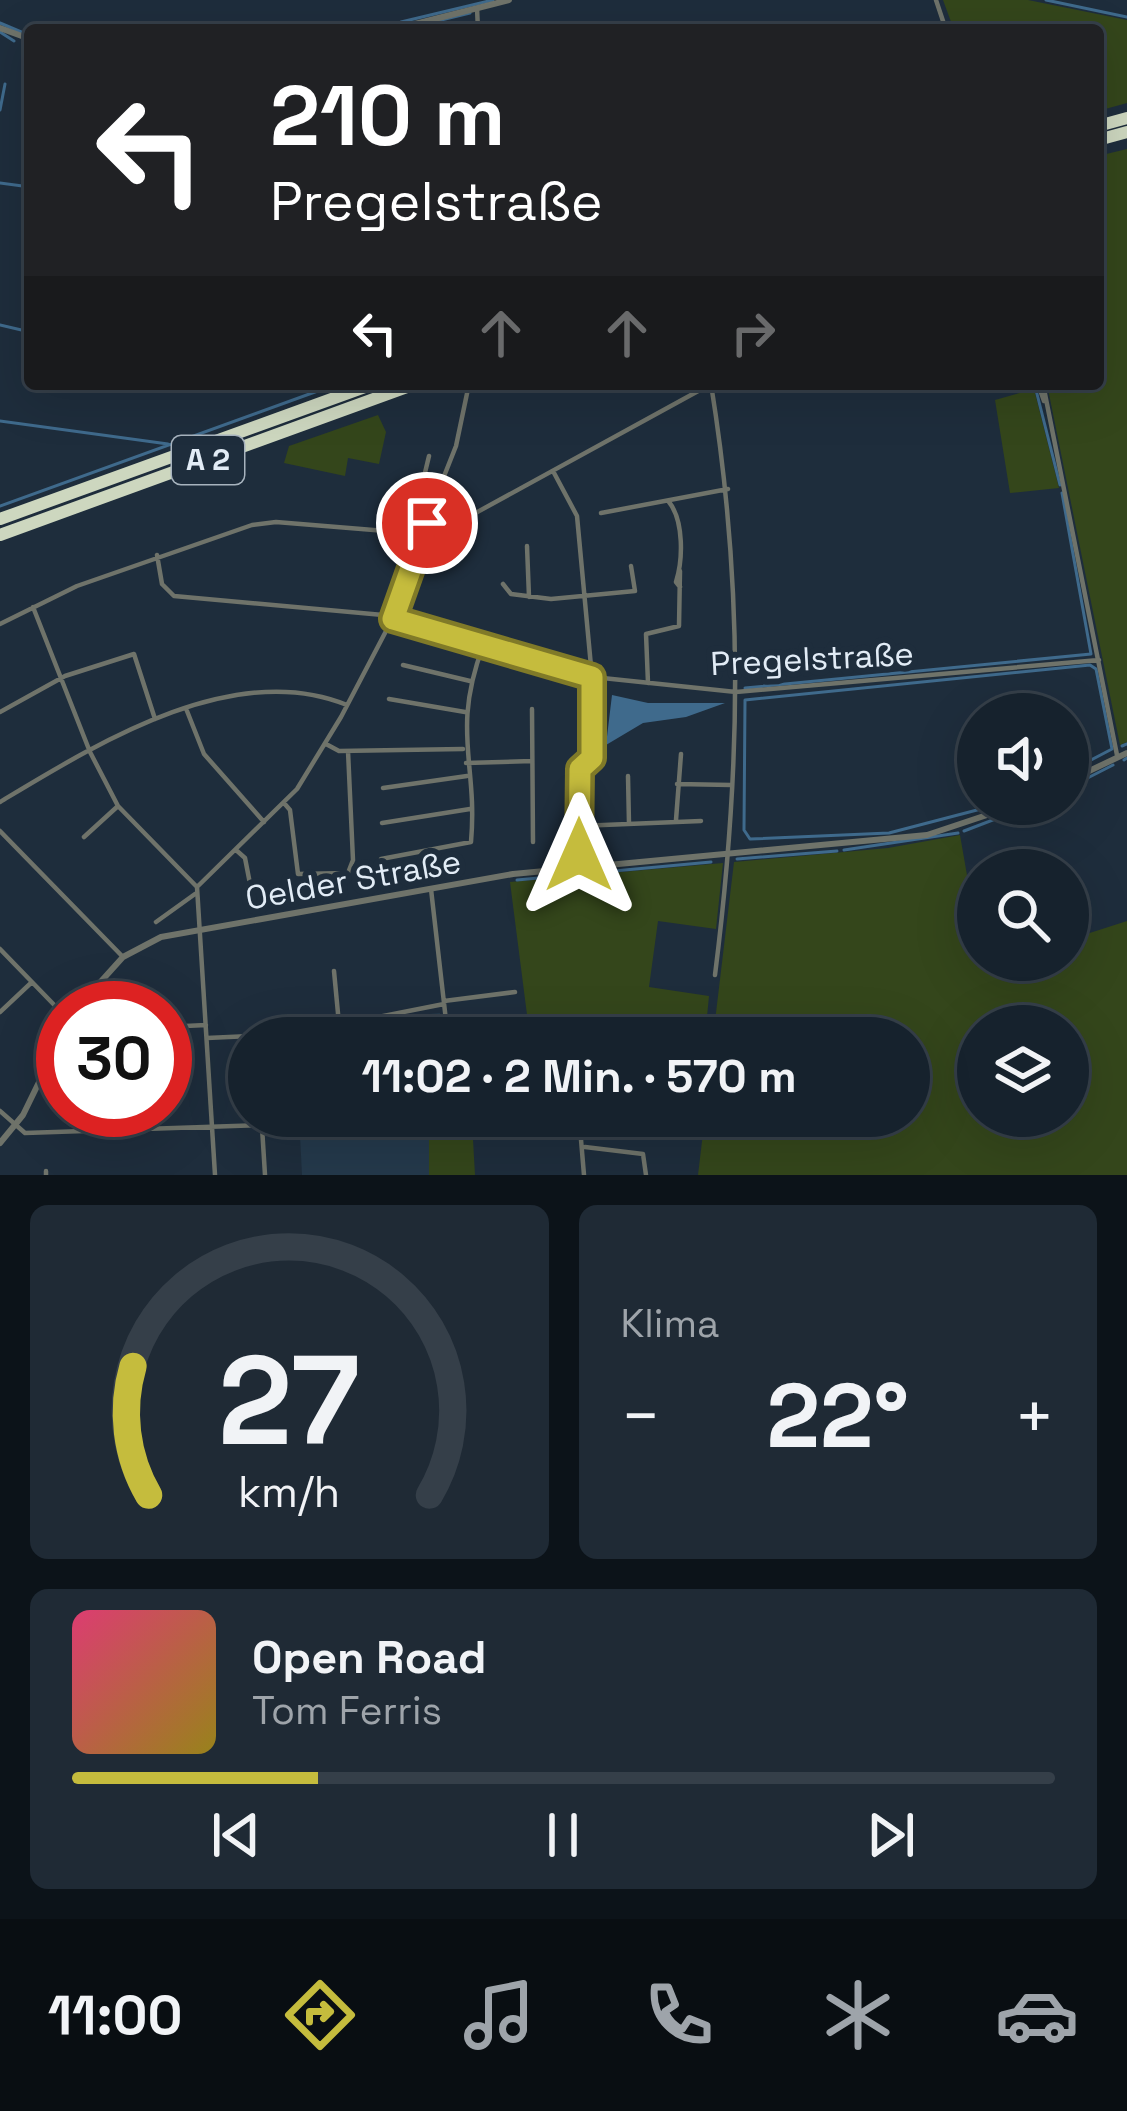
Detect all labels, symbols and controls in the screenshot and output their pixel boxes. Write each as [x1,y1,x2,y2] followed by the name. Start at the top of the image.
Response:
[270,62,505,170] text: 210 m
[72,72,228,228] icon: left
[270,167,603,236] text: Pregelstraße
[342,300,408,366] icon: left
[468,300,534,366] icon: ahead
[594,300,660,366] icon: ahead
[720,300,786,366] icon: right
[172,436,244,484] road number: A 2
[376,472,478,574] pin
[394,490,460,556] icon: arrive
[709,633,915,685] street label: Pregelstraße
[957,693,1089,1137] map controls
[957,693,1089,825] button: sound
[516,792,642,918] position arrow
[242,840,464,920] street label: Oelder Straße
[957,849,1089,981] button: search
[36,981,192,1137] speed limit sign: 30
[957,1005,1089,1137] button: layers
[361,1048,797,1105] text: 11:02 · 2 Min. · 570 m
[621,1299,719,1348] text: Klima
[218,1321,360,1480] text: 27
[767,1358,909,1473] text: 22°
[621,1374,661,1458] text: −
[1014,1374,1055,1458] text: +
[238,1465,340,1520] text: km/h
[252,1629,487,1686] text: Open Road
[252,1686,442,1735] text: Tom Ferris
[203,1802,269,1868] icon: previous
[530,1802,596,1868] icon: pause
[858,1802,924,1868] icon: next
[278,1973,362,2057] icon: directions
[457,1973,541,2057] icon: music
[637,1973,721,2057] icon: phone
[816,1973,900,2057] icon: climate
[995,1973,1079,2057] icon: car
[48,1981,183,2050] text: 11:00

